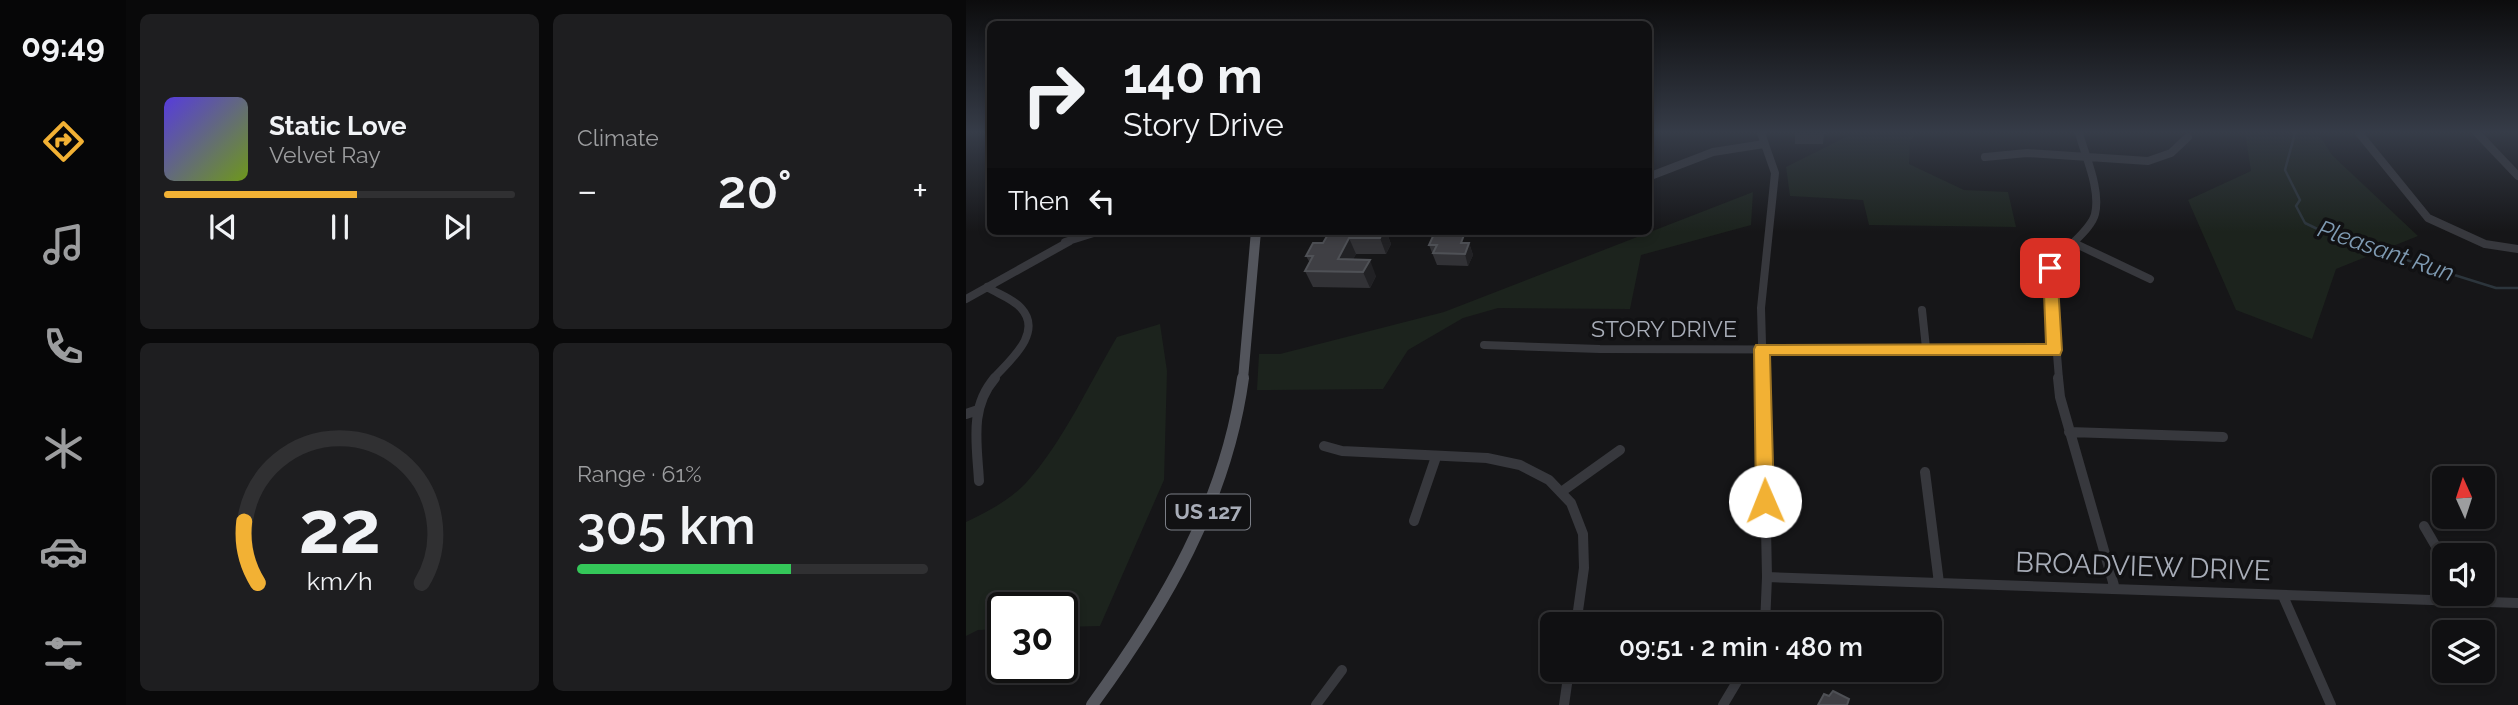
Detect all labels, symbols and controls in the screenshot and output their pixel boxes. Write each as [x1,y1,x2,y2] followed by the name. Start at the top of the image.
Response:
[21,27,105,64] text: 09:49
[1123,47,1263,104] text: 140 m
[1008,49,1099,140] icon: right
[1123,106,1284,143] text: Story Drive
[269,111,407,141] text: Static Love
[39,117,88,166] icon: directions
[577,124,659,151] text: Climate
[269,141,381,168] text: Velvet Ray
[718,159,792,220] text: 20°
[577,168,597,213] text: −
[912,168,928,213] text: +
[1083,182,1121,220] icon: left
[1008,186,1069,216] text: Then
[204,208,242,246] icon: previous
[321,208,359,246] icon: pause
[438,208,476,246] icon: next
[2314,214,2458,287] water label: Pleasant Run
[39,220,88,269] icon: music
[2020,238,2080,298] pin
[2031,249,2069,287] icon: arrive
[1591,315,1737,342] street label: STORY DRIVE
[39,322,88,371] icon: phone
[39,424,88,473] icon: climate
[577,460,702,487] text: Range · 61%
[1728,464,1802,538] position arrow
[2432,466,2496,528] north arrow
[2432,466,2495,683] map controls
[298,485,381,570] text: 22
[1166,494,1250,530] road number: US 127
[577,495,756,556] text: 305 km
[39,527,88,576] icon: car
[2432,543,2495,606] button: sound
[2015,546,2271,587] street label: BROADVIEW DRIVE
[307,566,372,596] text: km/h
[987,592,1078,683] speed limit sign: 30
[2432,620,2495,683] button: layers
[39,629,88,678] icon: filters
[1619,632,1863,662] text: 09:51 · 2 min · 480 m

